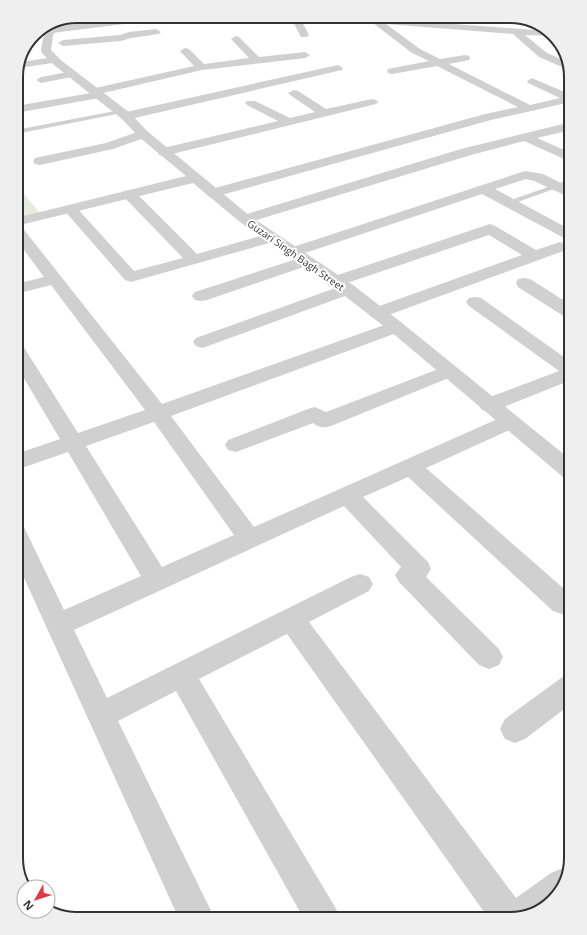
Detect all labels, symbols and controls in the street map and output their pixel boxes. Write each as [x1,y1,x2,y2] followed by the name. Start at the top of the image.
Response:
[245,216,348,294] street label: Guzari Singh Bagh Street
[16,879,56,919] north arrow
[19,897,36,914] text: N

